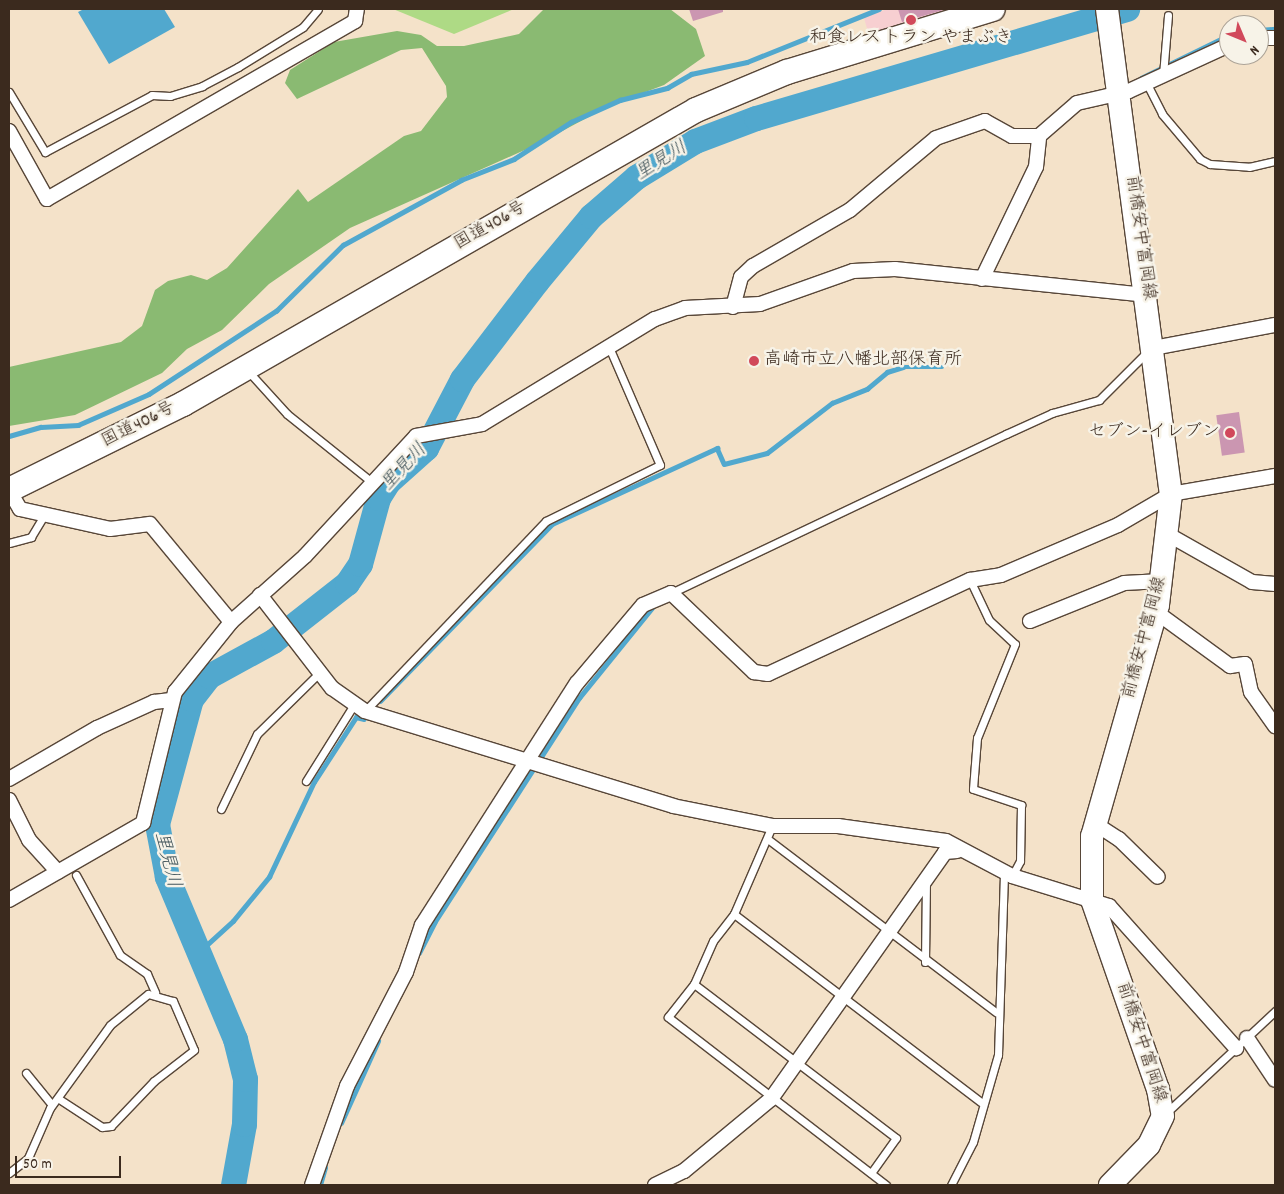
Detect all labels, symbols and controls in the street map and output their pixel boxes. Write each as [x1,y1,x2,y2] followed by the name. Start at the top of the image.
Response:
[905,14,917,26] marker: 和食レストラン やまぶき
[1219,15,1269,65] north arrow
[810,28,1012,50] place label: 和食レストラン やまぶき
[1244,40,1263,59] text: N
[632,137,692,187] water label: 里見川
[1120,174,1158,302] street label: 前橋安中富岡線
[451,198,531,256] street label: 国道406号
[764,350,962,372] place label: 高崎市立八幡北部保育所
[748,355,760,367] marker: 高崎市立八幡北部保育所
[98,398,180,454] street label: 国道406号
[1088,422,1220,444] place label: セブン-イレブン
[1224,427,1236,439] marker: セブン-イレブン
[377,439,433,497] water label: 里見川
[1119,574,1173,702] street label: 前橋安中富岡線
[148,830,184,890] water label: 里見川
[1110,980,1170,1106] street label: 前橋安中富岡線
[18,1146,124,1178] scale bar
[23,1154,52,1176] text: 50 m

